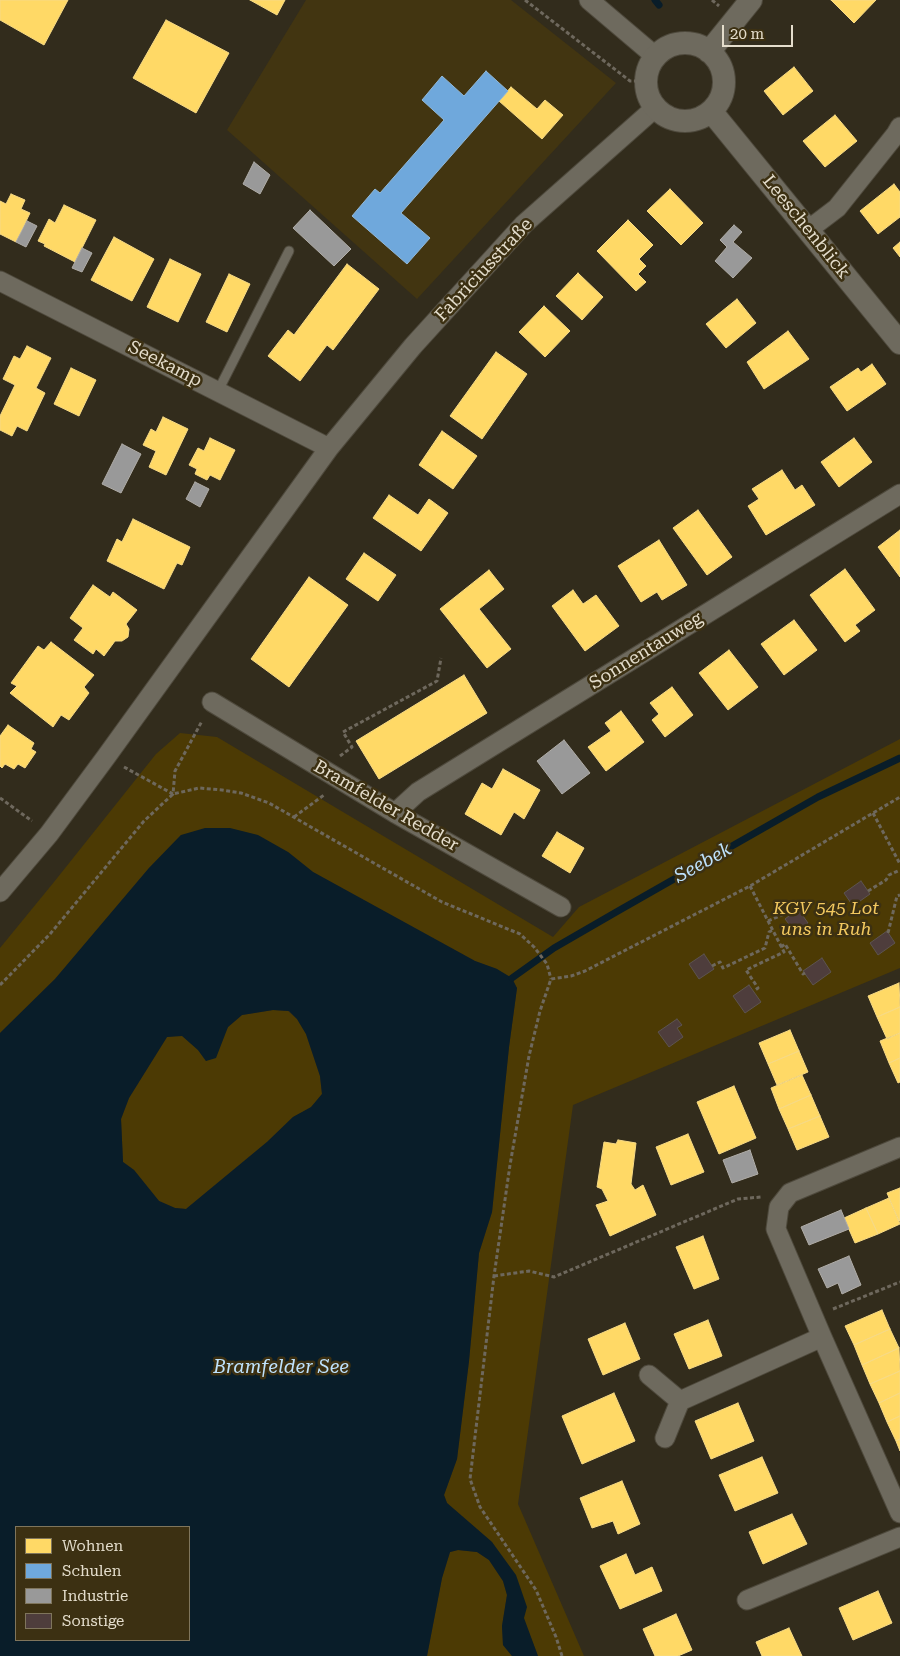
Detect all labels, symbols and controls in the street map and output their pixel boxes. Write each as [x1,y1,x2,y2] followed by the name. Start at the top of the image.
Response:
[725,15,796,47] scale bar
[730,25,764,43] text: 20 m
[758,171,854,283] street label: Leeschenblick
[431,214,537,326] street label: Fabriciusstraße
[125,336,205,392] street label: Seekamp
[585,608,707,694] street label: Sonnentauweg
[310,756,462,856] street label: Bramfelder Redder
[670,838,736,888] water label: Seebek
[773,898,879,941] park label: KGV 545 Lot uns in Ruh
[213,1356,349,1378] water label: Bramfelder See
[15,1526,190,1641] legend
[62,1537,123,1555] text: Wohnen
[62,1562,121,1580] text: Schulen
[62,1587,128,1605] text: Industrie
[62,1612,124,1630] text: Sonstige

